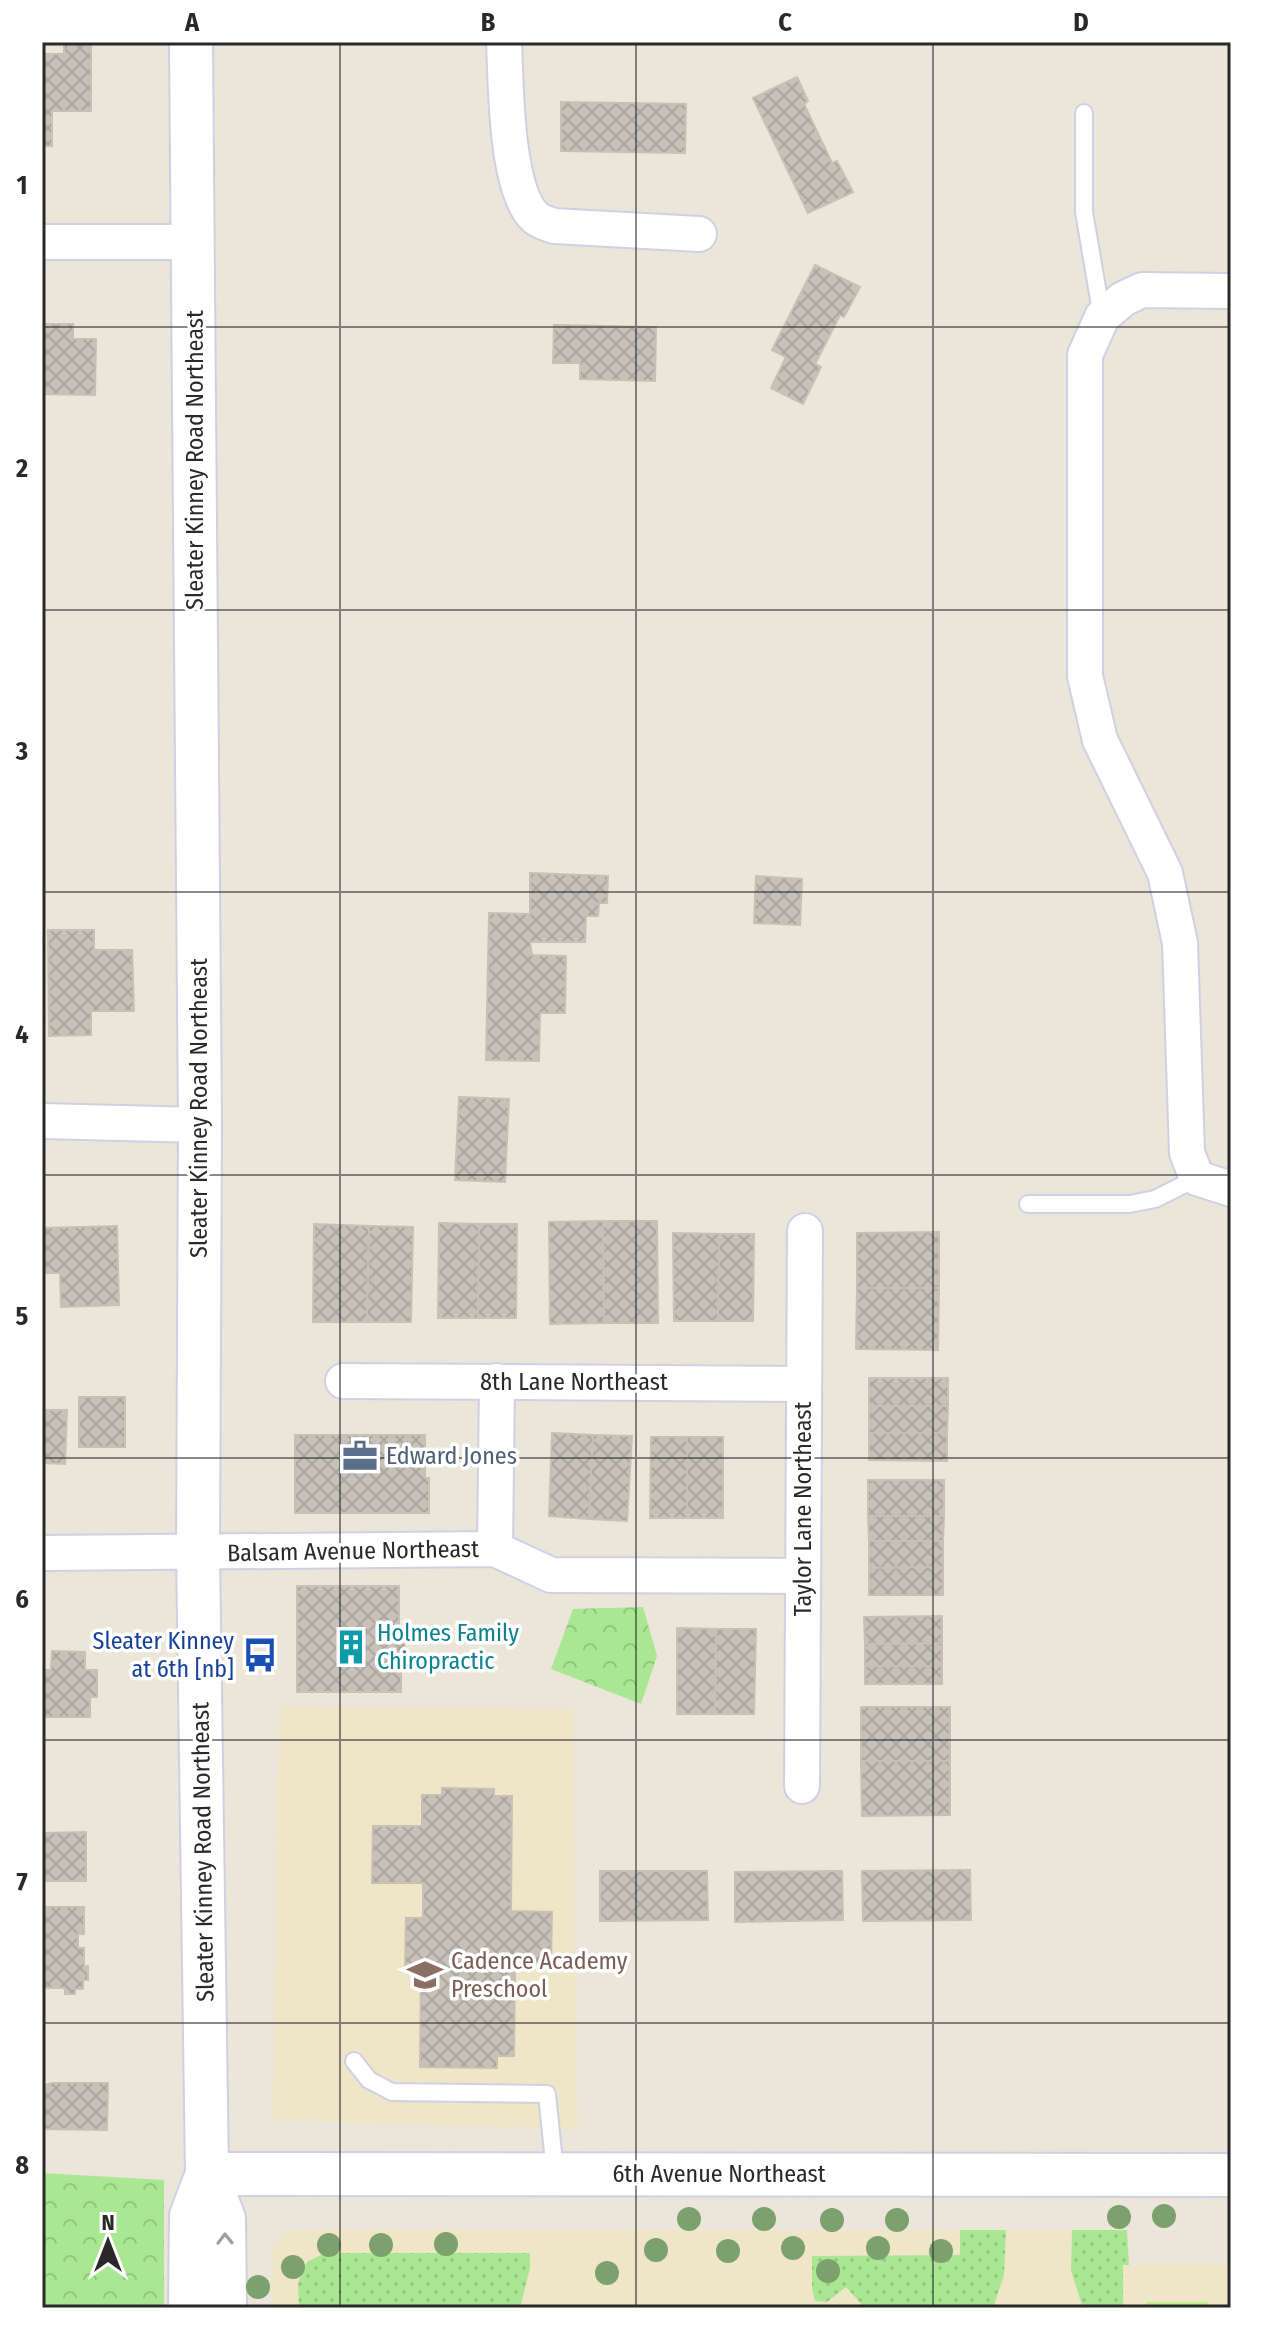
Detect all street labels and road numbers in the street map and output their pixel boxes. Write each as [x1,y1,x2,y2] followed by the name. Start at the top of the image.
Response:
[181,310,209,610] street label: Sleater Kinney Road Northeast
[185,958,213,1258] street label: Sleater Kinney Road Northeast
[480,1368,668,1396] street label: 8th Lane Northeast
[789,1402,817,1616] street label: Taylor Lane Northeast
[227,1535,479,1567] street label: Balsam Avenue Northeast
[186,1702,220,2002] street label: Sleater Kinney Road Northeast
[612,2160,826,2188] street label: 6th Avenue Northeast

